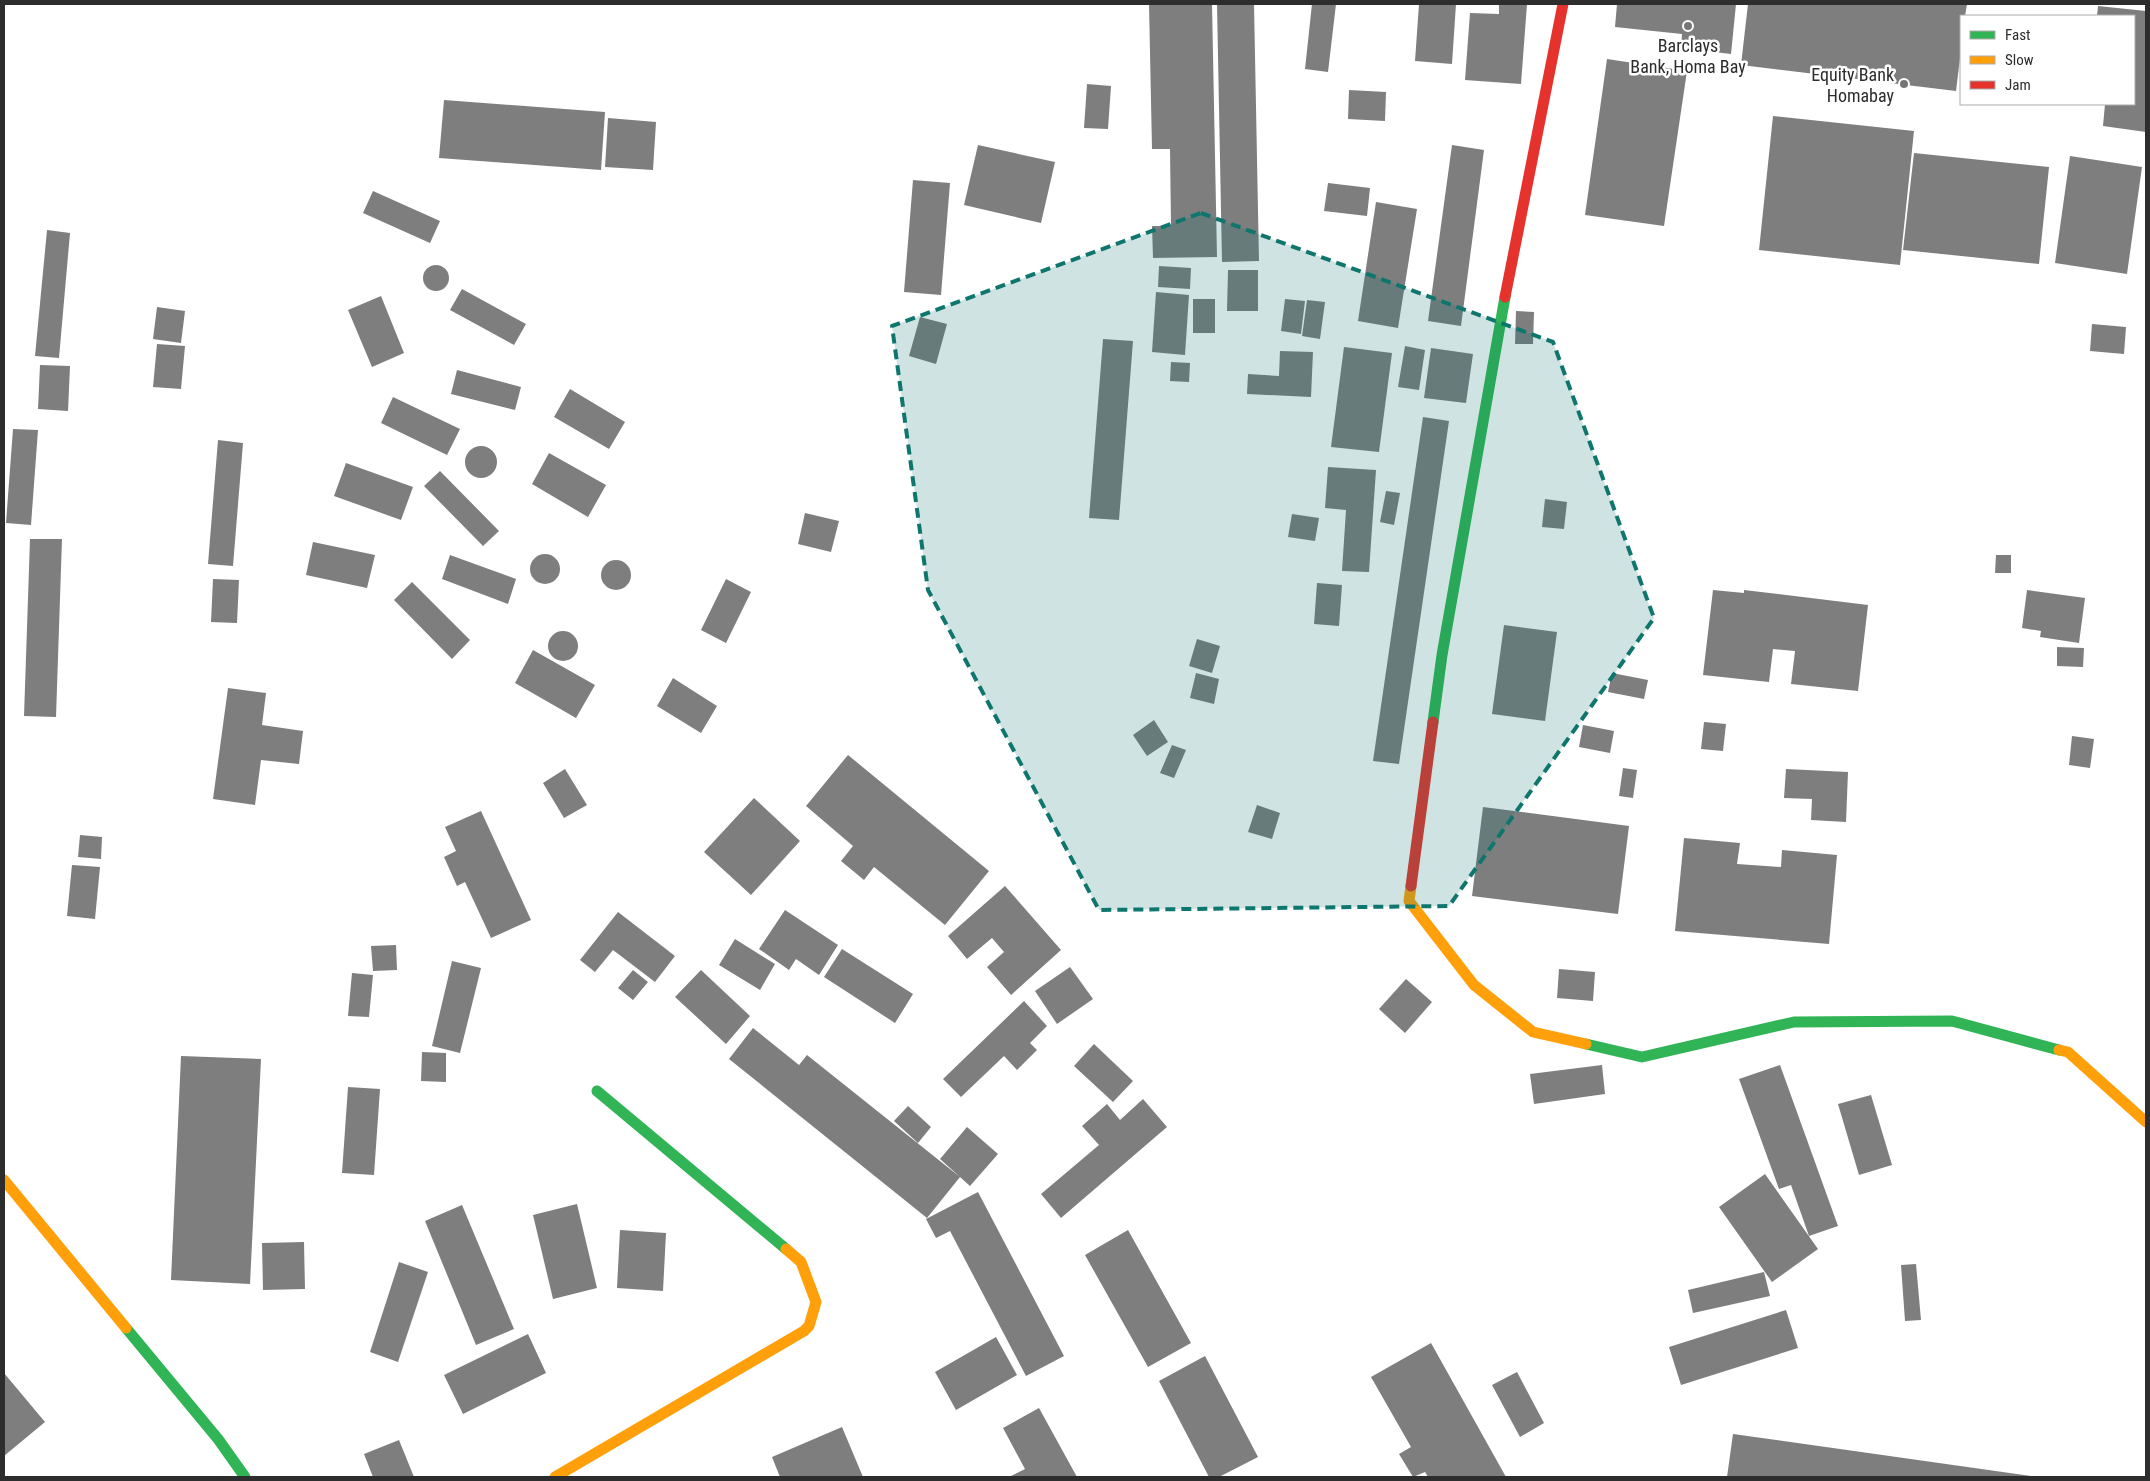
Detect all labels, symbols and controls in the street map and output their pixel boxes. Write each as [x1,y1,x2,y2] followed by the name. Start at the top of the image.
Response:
[1960,15,2135,105] legend
[1682,20,1694,32] marker: Barclays Bank, Homa Bay
[2005,26,2030,44] text: Fast
[1630,35,1746,77] place label: Barclays Bank, Homa Bay
[2005,51,2034,69] text: Slow
[1811,64,1894,106] place label: Equity Bank Homabay
[2005,76,2031,94] text: Jam
[1898,78,1910,90] marker: Equity Bank Homabay

